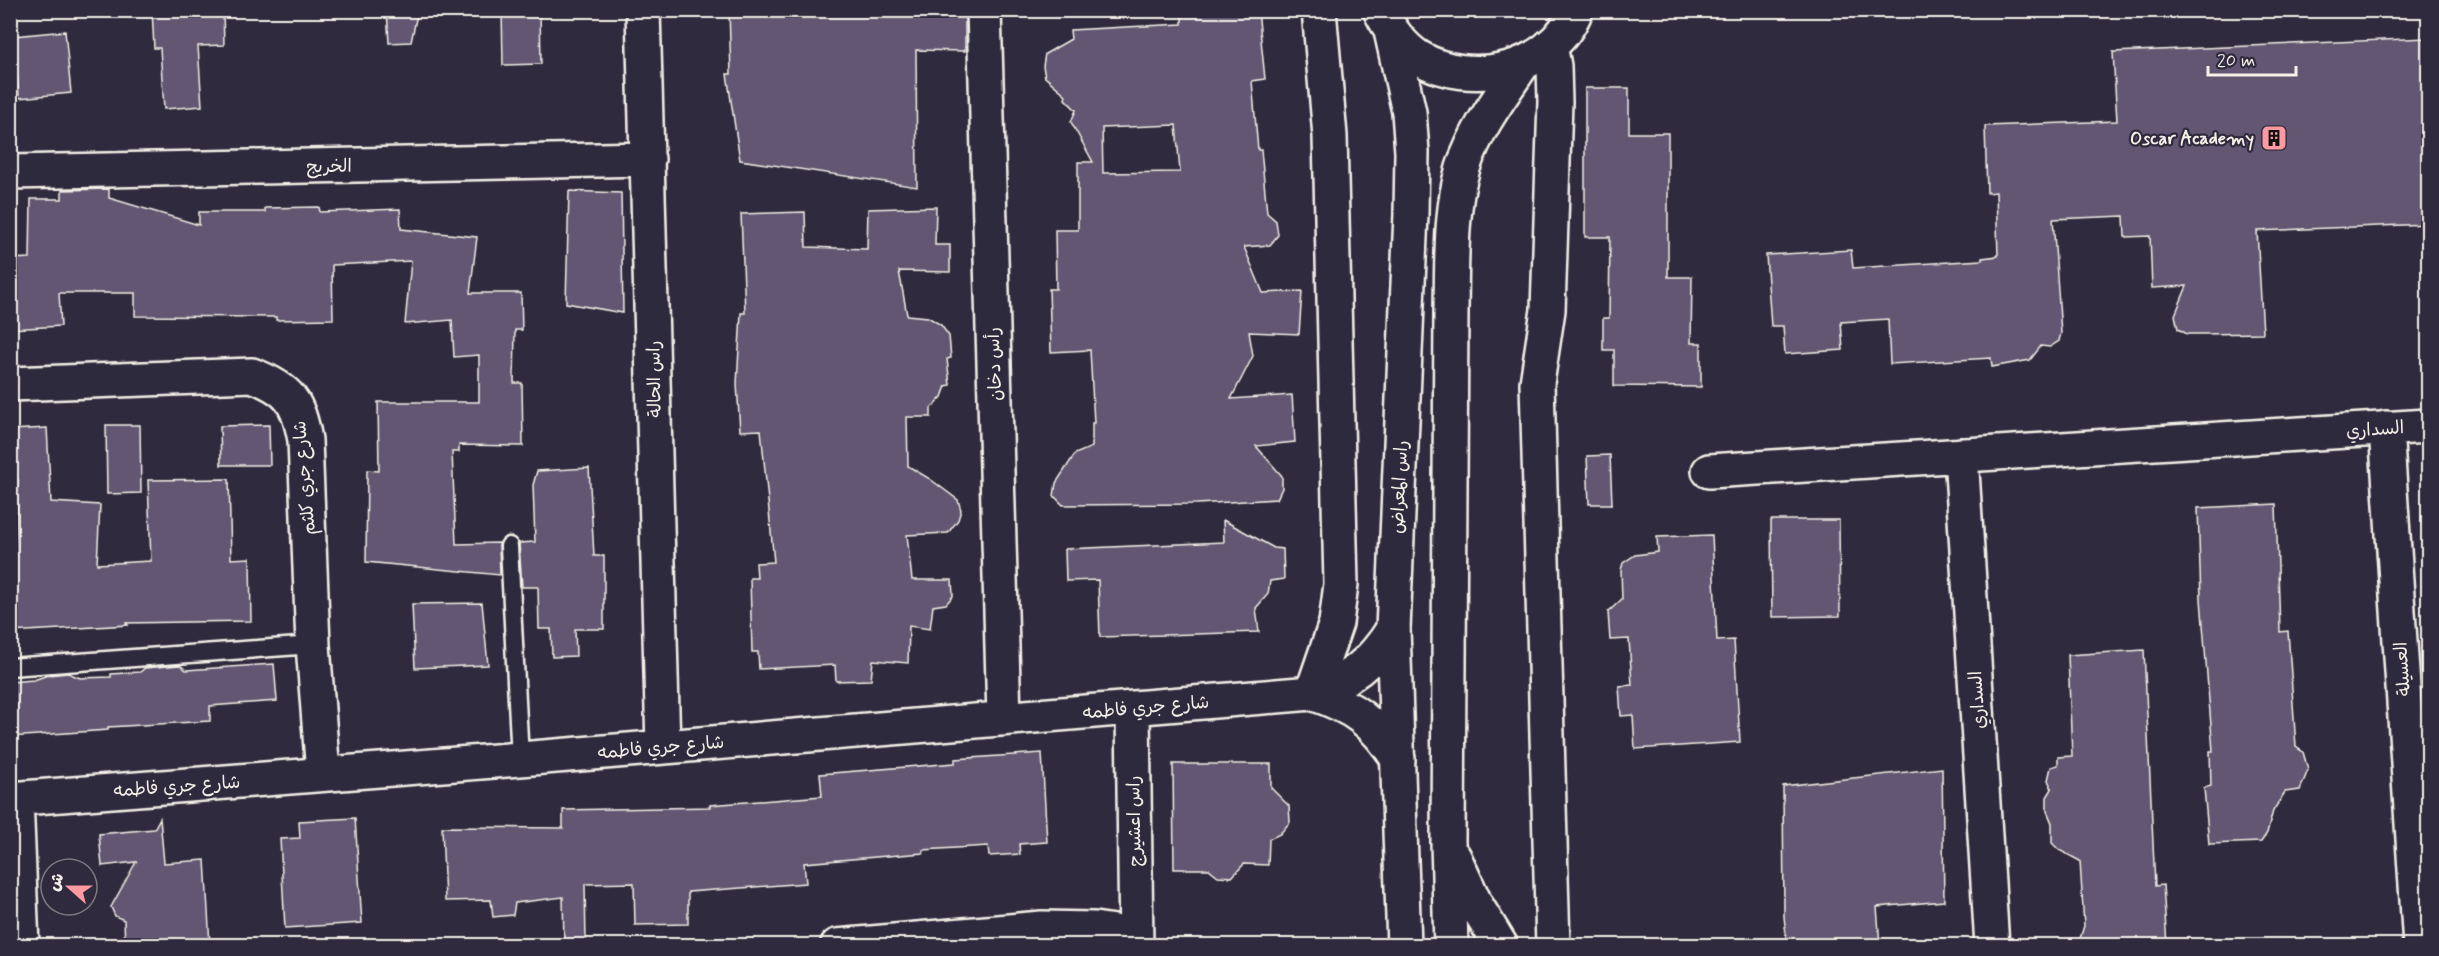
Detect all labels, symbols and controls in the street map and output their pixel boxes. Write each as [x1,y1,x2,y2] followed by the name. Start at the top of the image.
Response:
[2208,39,2296,77] scale bar
[2217,49,2255,73] text: 20 m
[2259,123,2289,153] building icon: Oscar Academy
[2130,127,2254,151] place label: Oscar Academy
[306,155,352,179] street label: الخريج
[982,327,1008,401] street label: رأس دخان
[642,340,668,418] street label: راس الحالة
[2345,416,2405,444] street label: السداري
[288,420,323,536] street label: شارع جري كلثم
[1386,440,1414,534] street label: راس المعراض
[2389,641,2417,697] street label: العسيلة
[1964,670,1992,730] street label: السداري
[1082,691,1210,725] street label: شارع جري فاطمه
[597,731,725,765] street label: شارع جري فاطمه
[113,771,241,803] street label: شارع جري فاطمه
[1122,775,1148,867] street label: راس اعشيرج
[39,857,99,917] north arrow
[43,870,69,894] text: ش

